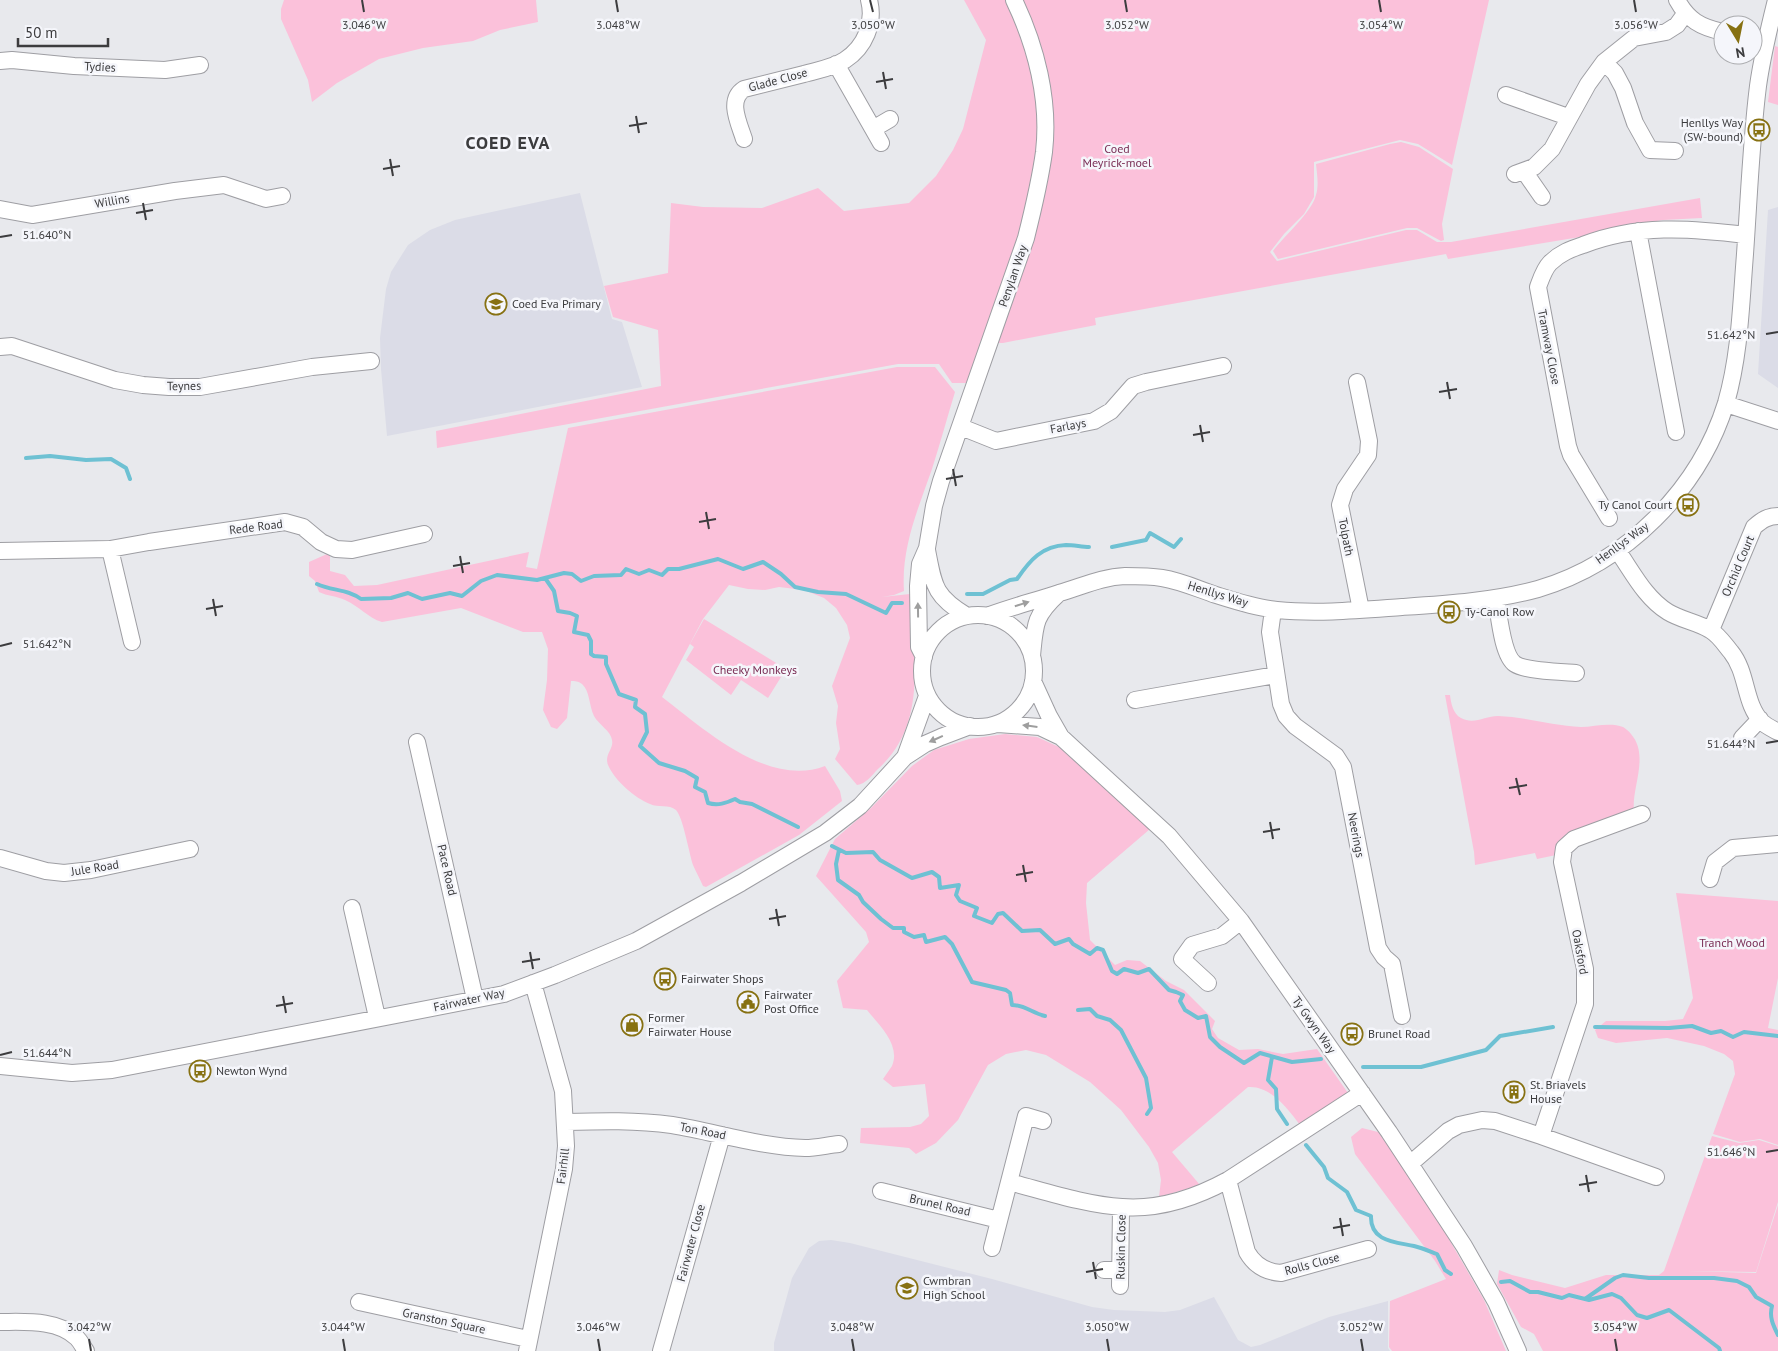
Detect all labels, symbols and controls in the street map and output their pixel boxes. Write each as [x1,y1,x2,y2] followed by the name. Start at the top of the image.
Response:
[18,15,108,47] scale bar
[1713,15,1763,65] north arrow
[342,17,386,32] text: 3.046°W
[596,17,640,32] text: 3.048°W
[851,17,895,32] text: 3.050°W
[1105,17,1149,32] text: 3.052°W
[1359,17,1403,32] text: 3.054°W
[1614,17,1658,32] text: 3.056°W
[25,23,58,42] text: 50 m
[1734,43,1746,62] text: N
[84,58,116,75] street label: Tydies
[747,64,809,95] street label: Glade Close
[1681,115,1743,144] place label: Henllys Way (SW-bound)
[1747,118,1771,142] bus stop icon: Henllys Way (SW-bound)
[466,131,550,154] district label: COED EVA
[1083,141,1152,170] park label: Coed Meyrick-moel
[93,190,130,211] street label: Willins
[23,227,71,242] text: 51.640°N
[995,243,1030,309] street label: Penylan Way
[484,292,508,316] school or university icon: Coed Eva Primary
[512,296,601,311] place label: Coed Eva Primary
[1535,308,1564,386] street label: Tramway Close
[1707,327,1755,342] text: 51.642°N
[167,378,201,393] street label: Teynes
[1049,415,1087,436] street label: Farlays
[1676,493,1700,517] bus stop icon: Ty Canol Court
[1598,497,1672,512] place label: Ty Canol Court
[228,516,284,537] street label: Rede Road
[1335,517,1357,557] street label: Tolpath
[1592,518,1652,567] street label: Henllys Way
[1718,533,1757,599] street label: Orchid Court
[1186,577,1251,610] street label: Henllys Way
[1015,599,1030,607] one-way arrow
[1437,600,1461,624] bus stop icon: Ty-Canol Row
[914,601,922,617] one-way arrow
[1465,604,1534,619] place label: Ty-Canol Row
[23,636,71,651] text: 51.642°N
[713,662,797,677] park label: Cheeky Monkeys
[1021,722,1037,730] one-way arrow
[929,735,943,743] one-way arrow
[1707,736,1755,751] text: 51.644°N
[1345,811,1368,859] street label: Neerings
[434,843,461,897] street label: Pace Road
[69,856,120,879] street label: Jule Road
[1569,928,1592,976] street label: Oaksford
[1699,935,1765,950] park label: Tranch Wood
[653,967,677,991] bus stop icon: Fairwater Shops
[681,971,763,986] place label: Fairwater Shops
[432,985,506,1014] street label: Fairwater Way
[764,987,819,1016] place label: Fairwater Post Office
[736,990,760,1014] public building icon: Fairwater Post Office
[1289,993,1340,1056] street label: Ty Gwyn Way
[648,1010,732,1039] place label: Former Fairwater House
[620,1013,644,1037] shop icon: Former Fairwater House
[1340,1022,1364,1046] bus stop icon: Brunel Road
[1368,1026,1430,1041] place label: Brunel Road
[23,1045,71,1060] text: 51.644°N
[188,1059,212,1083] bus stop icon: Newton Wynd
[216,1063,287,1078] place label: Newton Wynd
[1530,1077,1586,1106] place label: St. Briavels House
[1502,1080,1526,1104] building icon: St. Briavels House
[679,1119,727,1142] street label: Ton Road
[1707,1144,1755,1159] text: 51.646°N
[553,1147,572,1185] street label: Fairhill
[908,1190,972,1219] street label: Brunel Road
[673,1203,708,1283] street label: Fairwater Close
[1112,1214,1129,1280] street label: Ruskin Close
[1283,1249,1341,1278] street label: Rolls Close
[923,1273,986,1302] place label: Cwmbran High School
[895,1276,919,1300] school or university icon: Cwmbran High School
[401,1304,487,1337] street label: Granston Square
[67,1319,111,1334] text: 3.042°W
[321,1319,365,1334] text: 3.044°W
[576,1319,620,1334] text: 3.046°W
[830,1319,874,1334] text: 3.048°W
[1085,1319,1129,1334] text: 3.050°W
[1339,1319,1383,1334] text: 3.052°W
[1593,1319,1637,1334] text: 3.054°W

